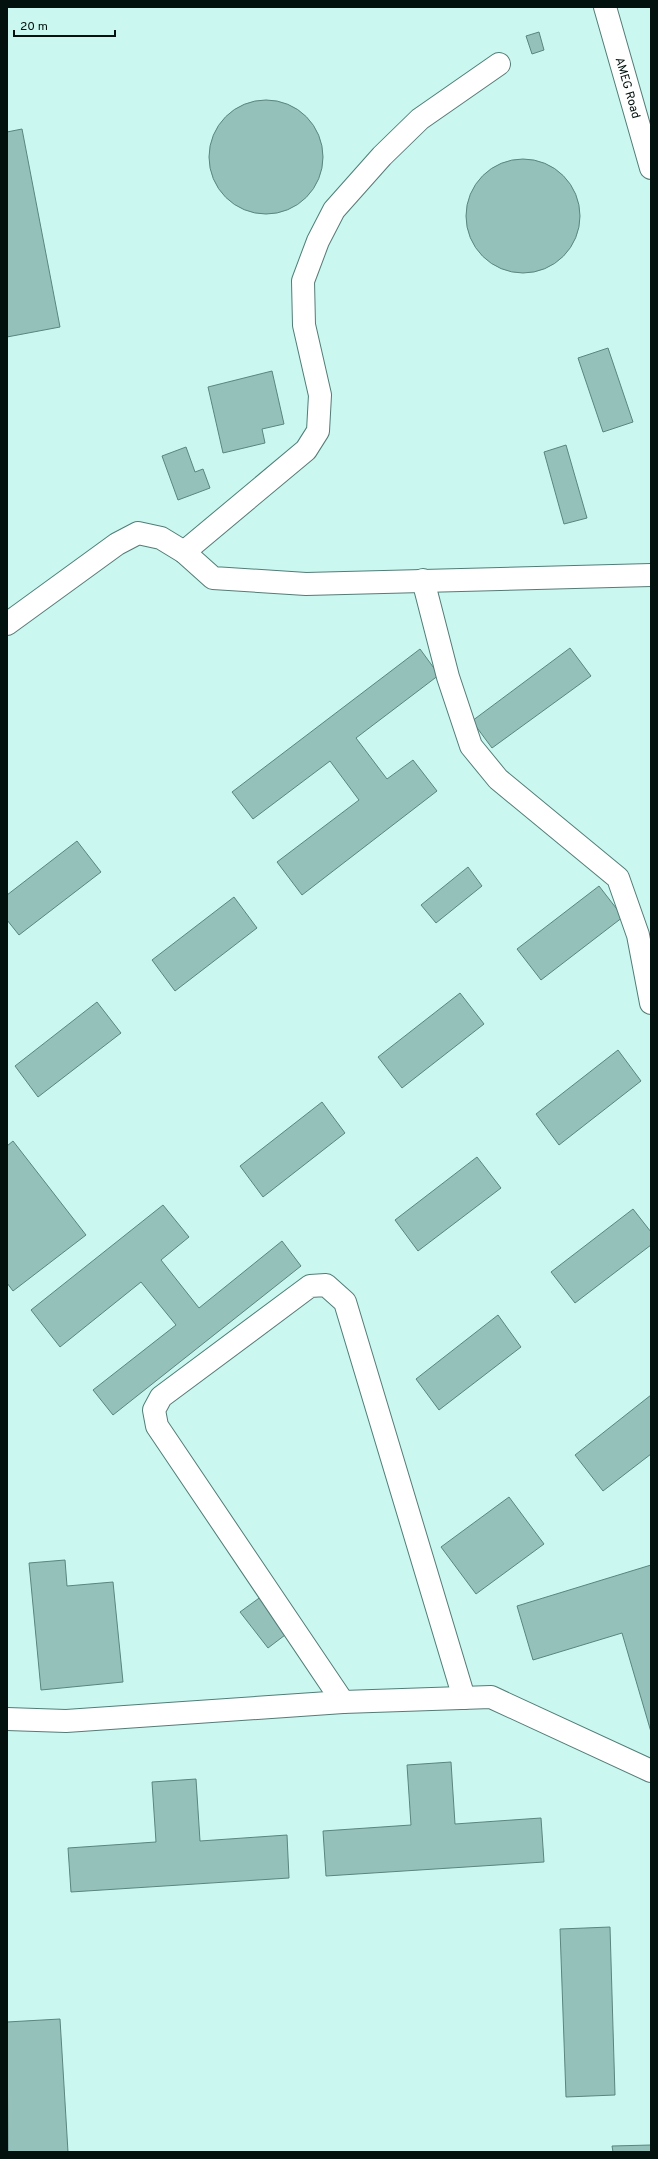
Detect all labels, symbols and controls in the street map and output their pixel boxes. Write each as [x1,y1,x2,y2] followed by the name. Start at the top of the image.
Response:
[14,12,115,38] scale bar
[20,19,48,35] text: 20 m
[611,55,643,121] street label: AMEG Road

